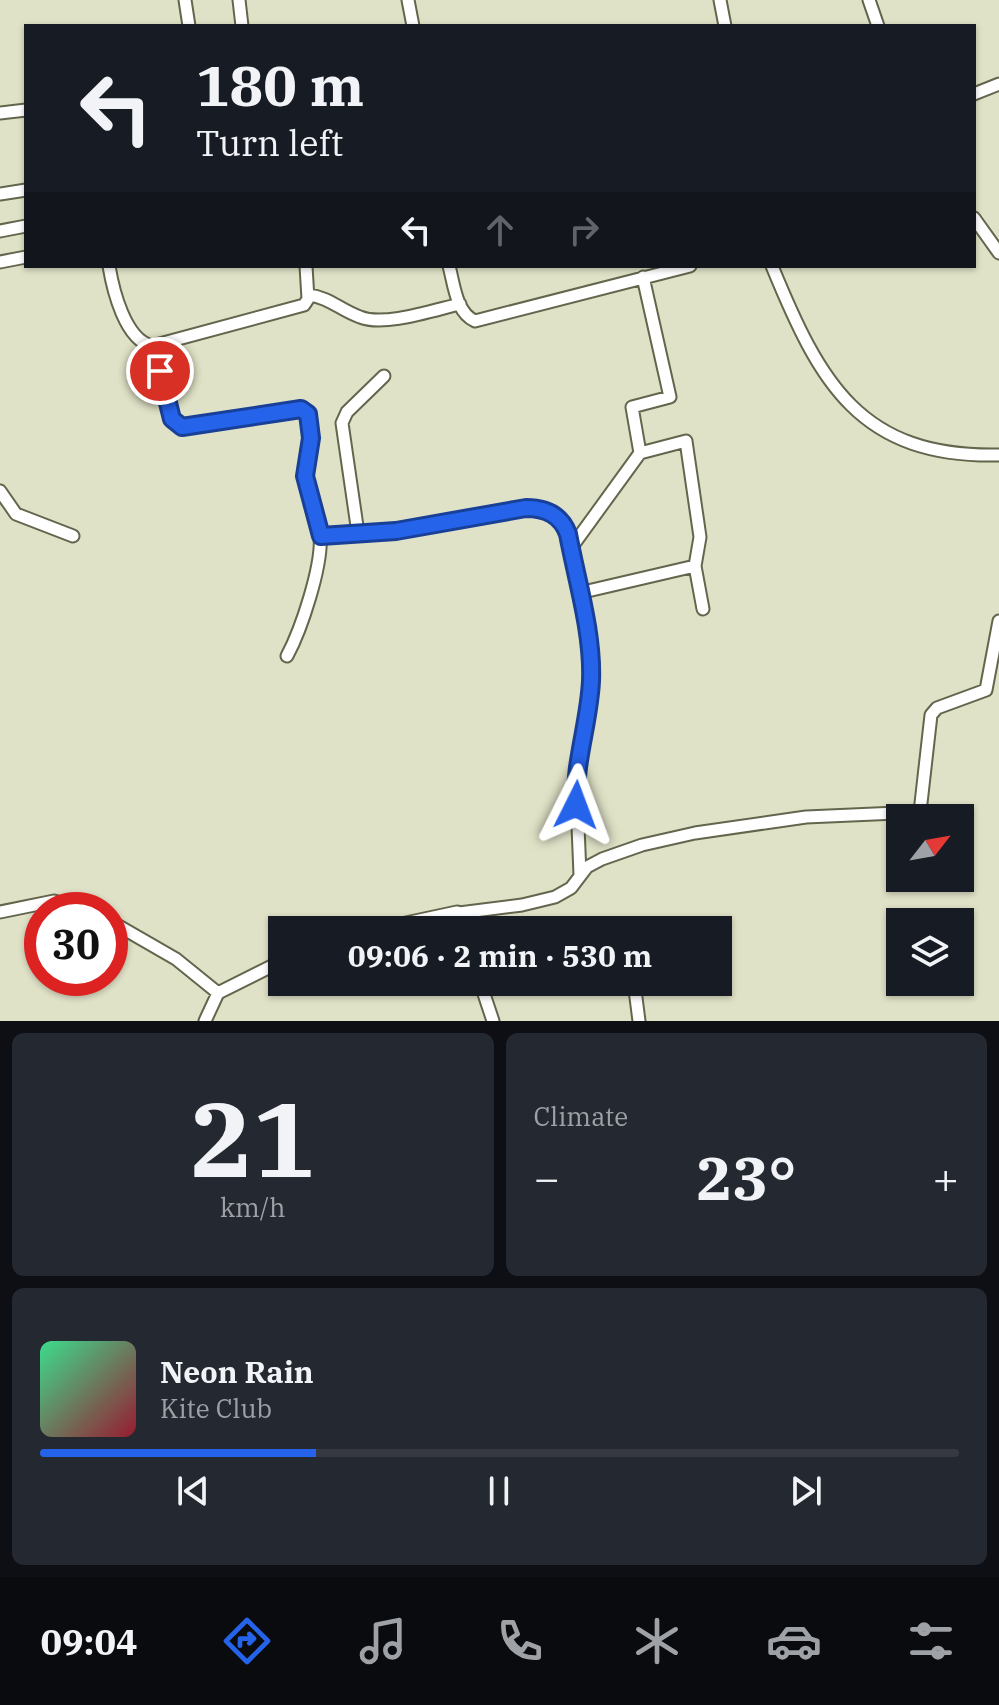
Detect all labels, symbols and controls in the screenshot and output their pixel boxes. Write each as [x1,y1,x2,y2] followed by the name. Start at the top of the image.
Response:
[196,49,364,121] text: 180 m
[64,56,168,160] icon: left
[196,119,343,166] text: Turn left
[394,208,438,252] icon: left
[478,208,522,252] icon: ahead
[562,208,606,252] icon: right
[126,337,194,405] pin
[138,349,182,393] icon: arrive
[534,763,618,847] position arrow
[886,804,974,892] north arrow
[886,804,974,996] map controls
[24,892,128,996] speed limit sign: 30
[886,908,974,996] button: layers
[348,936,652,975] text: 09:06 · 2 min · 530 m
[190,1070,315,1206] text: 21
[534,1099,628,1133] text: Climate
[696,1138,796,1217] text: 23°
[534,1149,560,1206] text: −
[933,1149,959,1206] text: +
[220,1190,286,1224] text: km/h
[160,1352,314,1391] text: Neon Rain
[160,1391,272,1425] text: Kite Club
[171,1469,215,1513] icon: previous
[477,1469,521,1513] icon: pause
[784,1469,828,1513] icon: next
[219,1613,275,1669] icon: directions
[355,1613,411,1669] icon: music
[492,1613,548,1669] icon: phone
[629,1613,685,1669] icon: climate
[766,1613,822,1669] icon: car
[903,1613,959,1669] icon: filters
[40,1618,138,1665] text: 09:04

